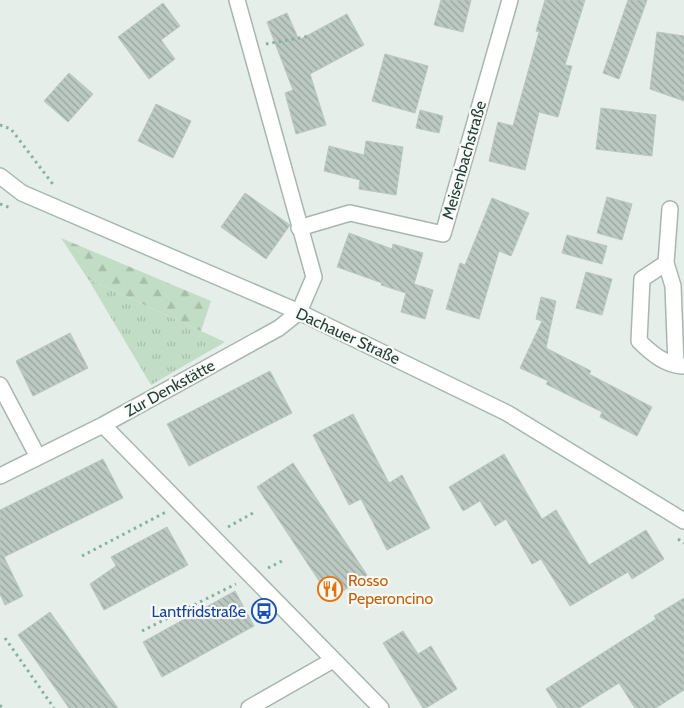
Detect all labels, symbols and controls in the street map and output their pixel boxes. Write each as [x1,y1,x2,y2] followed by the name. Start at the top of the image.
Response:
[438,98,490,222] street label: Meisenbachstraße
[293,304,403,368] street label: Dachauer Straße
[122,356,218,420] street label: Zur Denkstätte
[348,571,433,608] place label: Rosso Peperoncino
[317,576,343,602] restaurant icon: Rosso Peperoncino
[251,598,277,624] bus stop icon: Lantfridstraße
[151,602,246,621] place label: Lantfridstraße

